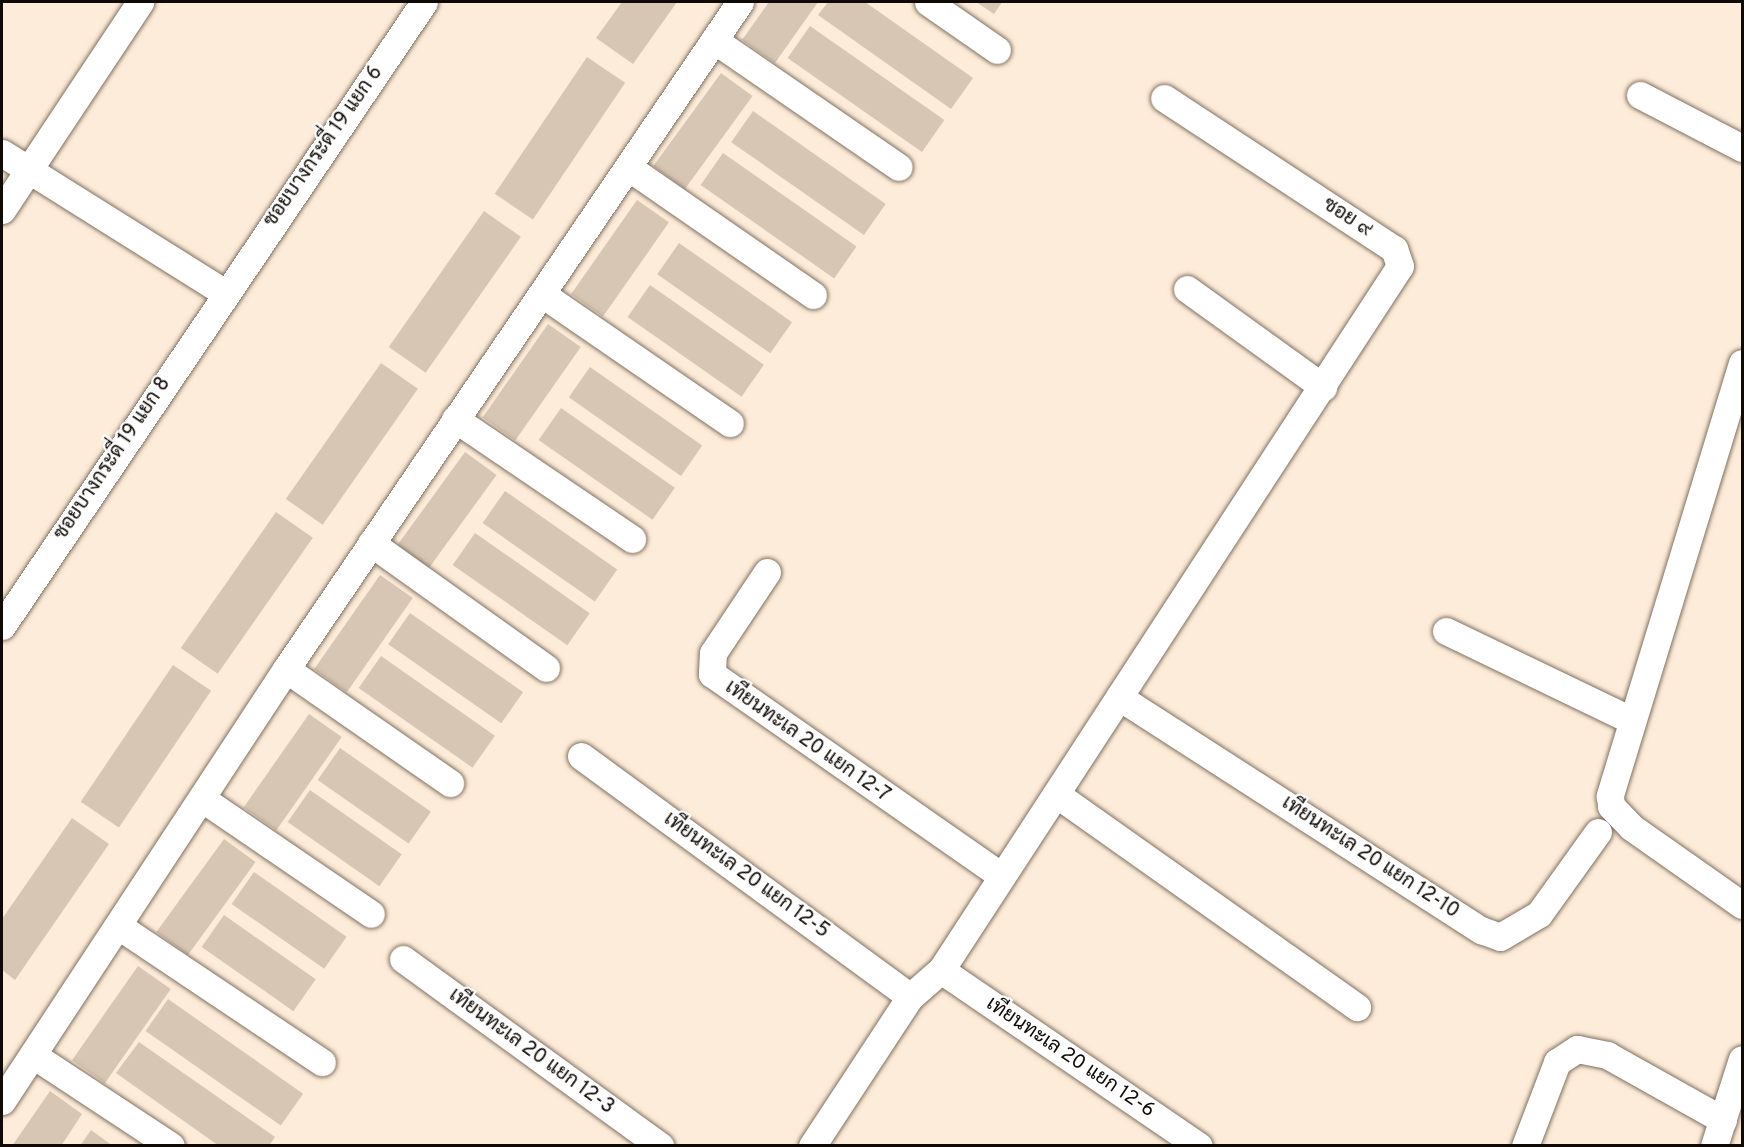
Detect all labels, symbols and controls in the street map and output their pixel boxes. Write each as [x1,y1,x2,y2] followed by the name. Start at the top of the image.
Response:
[259,62,389,232] street label: ซอยบางกระดี่ 19 แยก 6
[1318,193,1376,243] street label: ซอย ๙
[50,373,176,545] street label: ซอยบางกระดี่ 19 แยก 8
[720,676,894,808] street label: เทียนทะเล 20 แยก 12-7
[1277,792,1463,924] street label: เทียนทะเล 20 แยก 12-10
[658,808,834,944] street label: เทียนทะเล 20 แยก 12-5
[444,984,618,1120] street label: เทียนทะเล 20 แยก 12-3
[981,993,1159,1123] street label: เทียนทะเล 20 แยก 12-6

